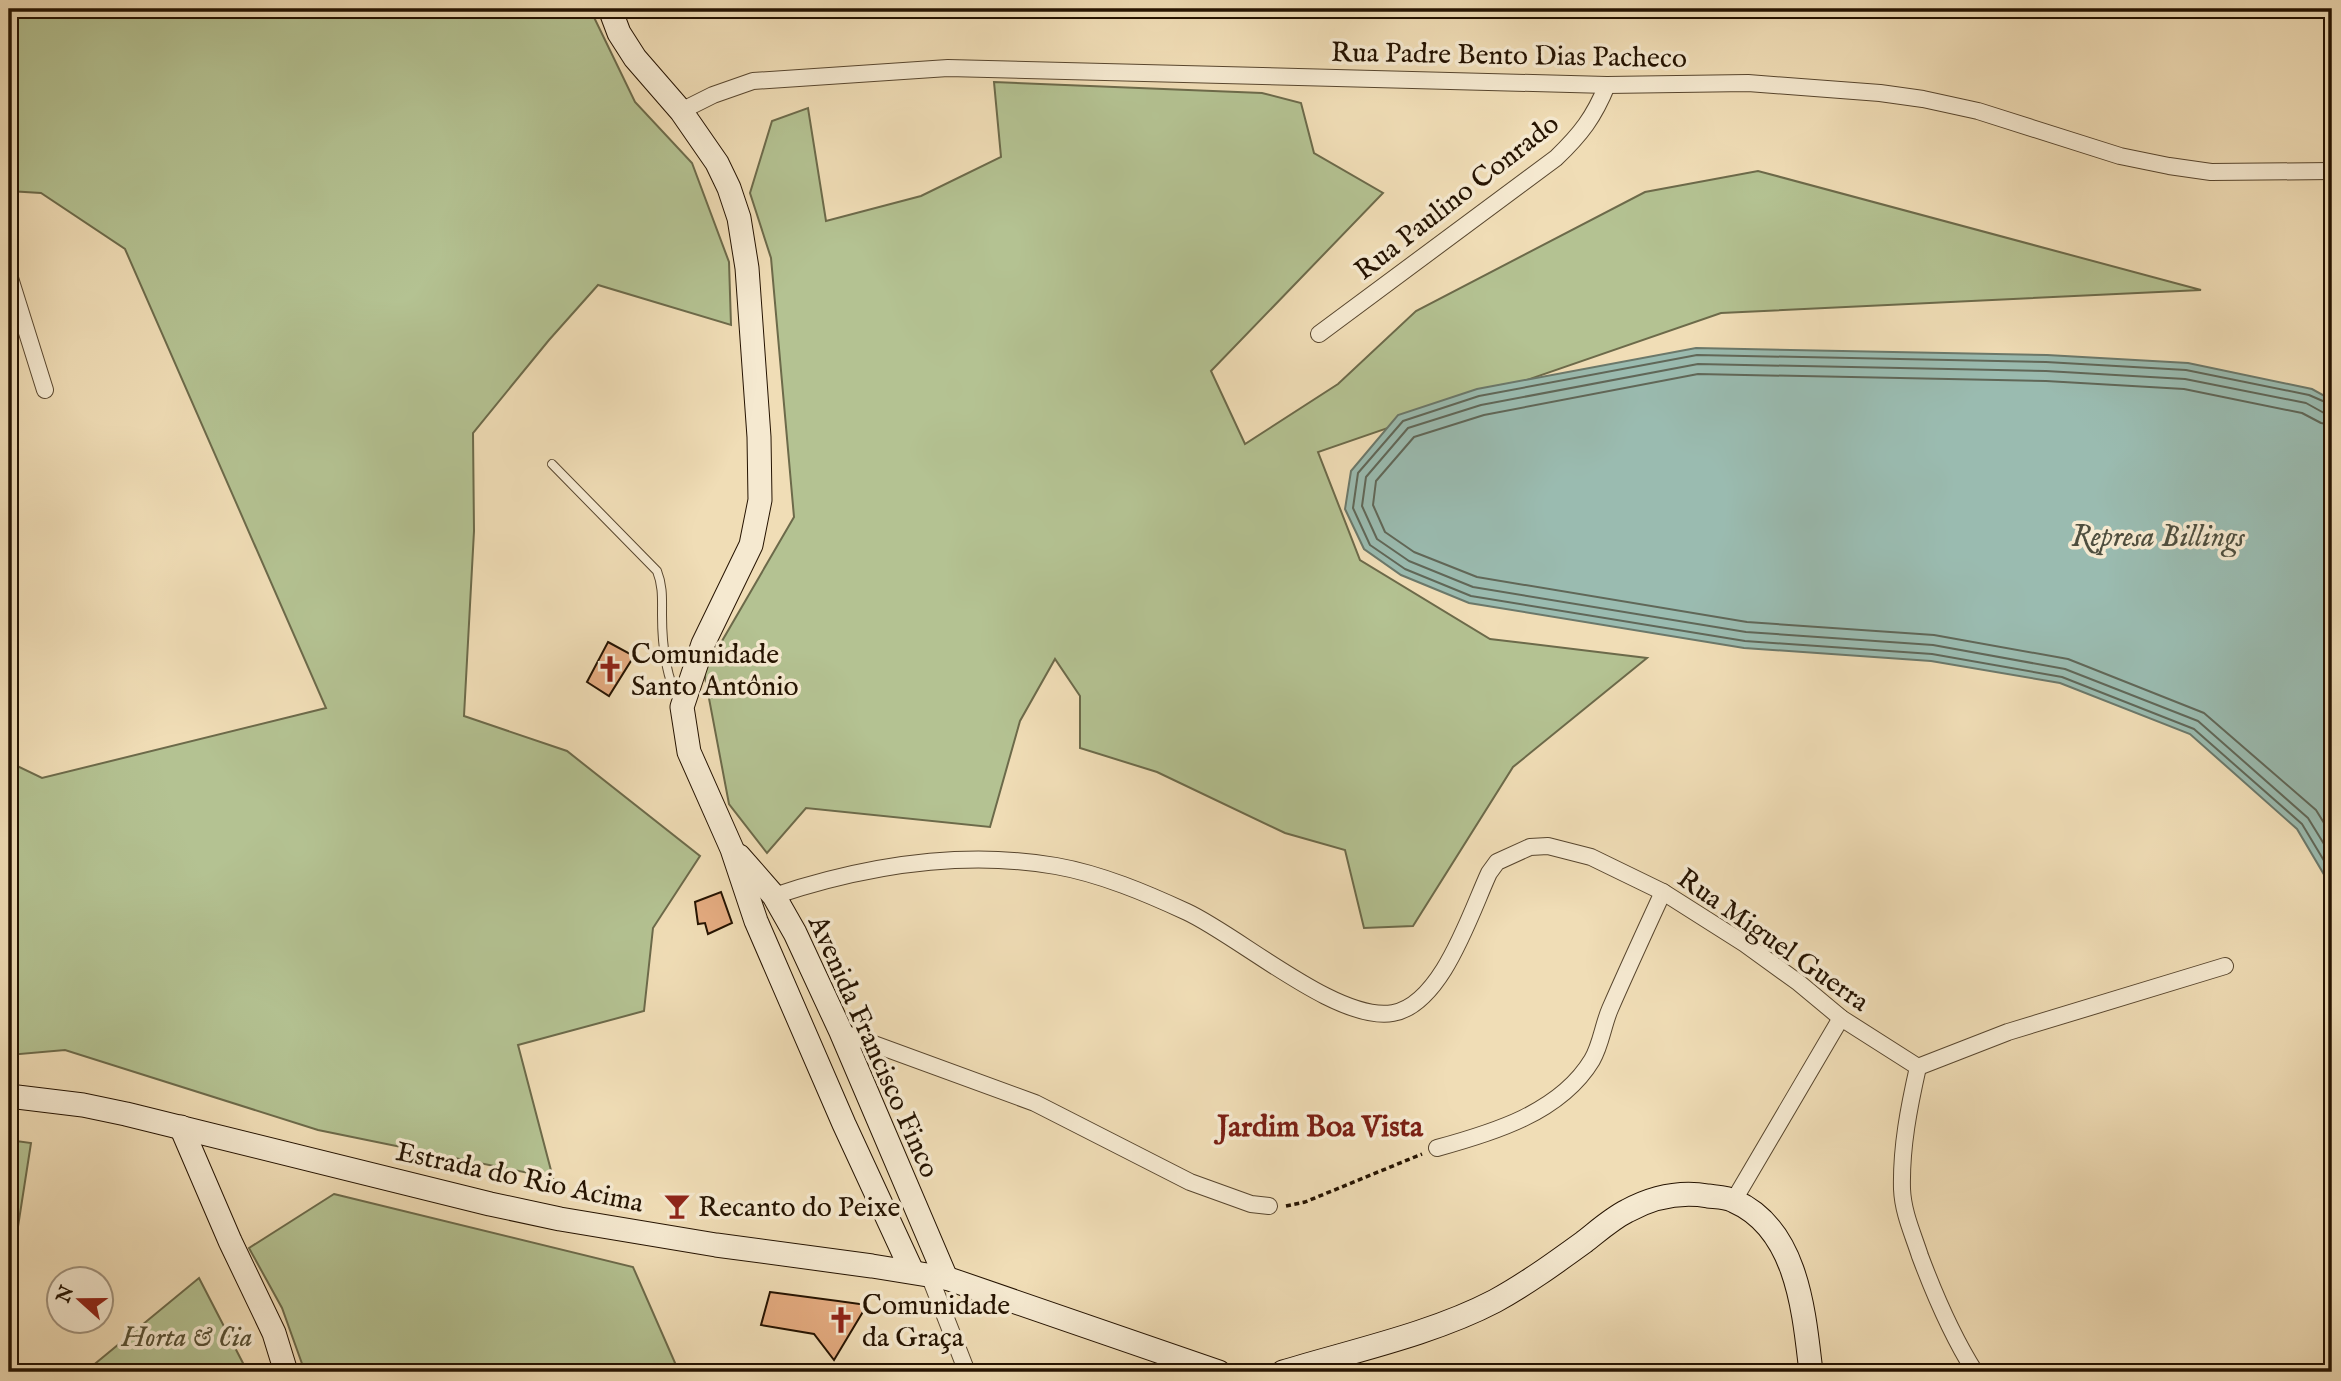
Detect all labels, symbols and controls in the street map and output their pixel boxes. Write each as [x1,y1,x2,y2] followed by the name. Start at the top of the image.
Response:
[1331,36,1687,77] street label: Rua Padre Bento Dias Pacheco
[1348,107,1567,289] street label: Rua Paulino Conrado
[2071,519,2245,557] water label: Represa Billings
[631,638,799,705] place label: Comunidade Santo Antônio
[595,654,625,684] church icon: Comunidade Santo Antônio
[1670,862,1876,1021] street label: Rua Miguel Guerra
[799,910,946,1184] street label: Avenida Francisco Finco
[1213,1109,1424,1147] district label: Jardim Boa Vista
[392,1135,647,1222] street label: Estrada do Rio Acima
[662,1191,692,1221] bar icon: Recanto do Peixe
[698,1191,900,1226] place label: Recanto do Peixe
[46,1266,116,1336] north arrow
[51,1282,80,1308] text: N
[862,1289,1010,1356] place label: Comunidade da Graça
[826,1305,856,1335] church icon: Comunidade da Graça
[121,1321,252,1356] park label: Horta & Cia

